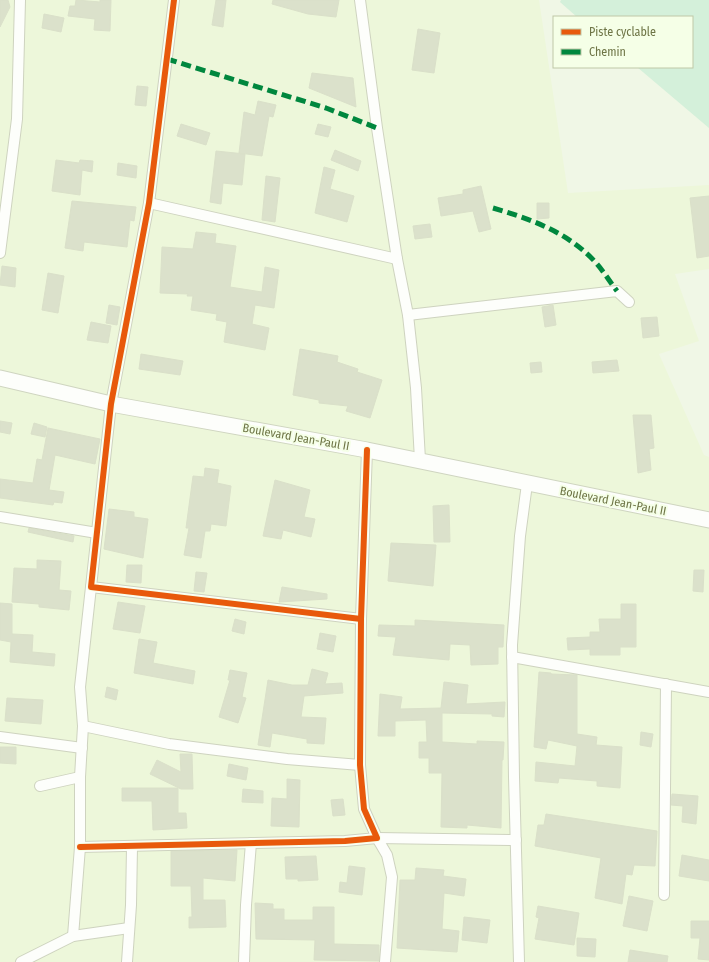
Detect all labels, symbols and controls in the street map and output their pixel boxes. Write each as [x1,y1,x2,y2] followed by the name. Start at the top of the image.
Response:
[553,16,693,68] legend
[589,25,656,39] text: Piste cyclable
[589,45,626,59] text: Chemin
[242,421,350,453] street label: Boulevard Jean-Paul II
[559,484,667,518] street label: Boulevard Jean-Paul II

